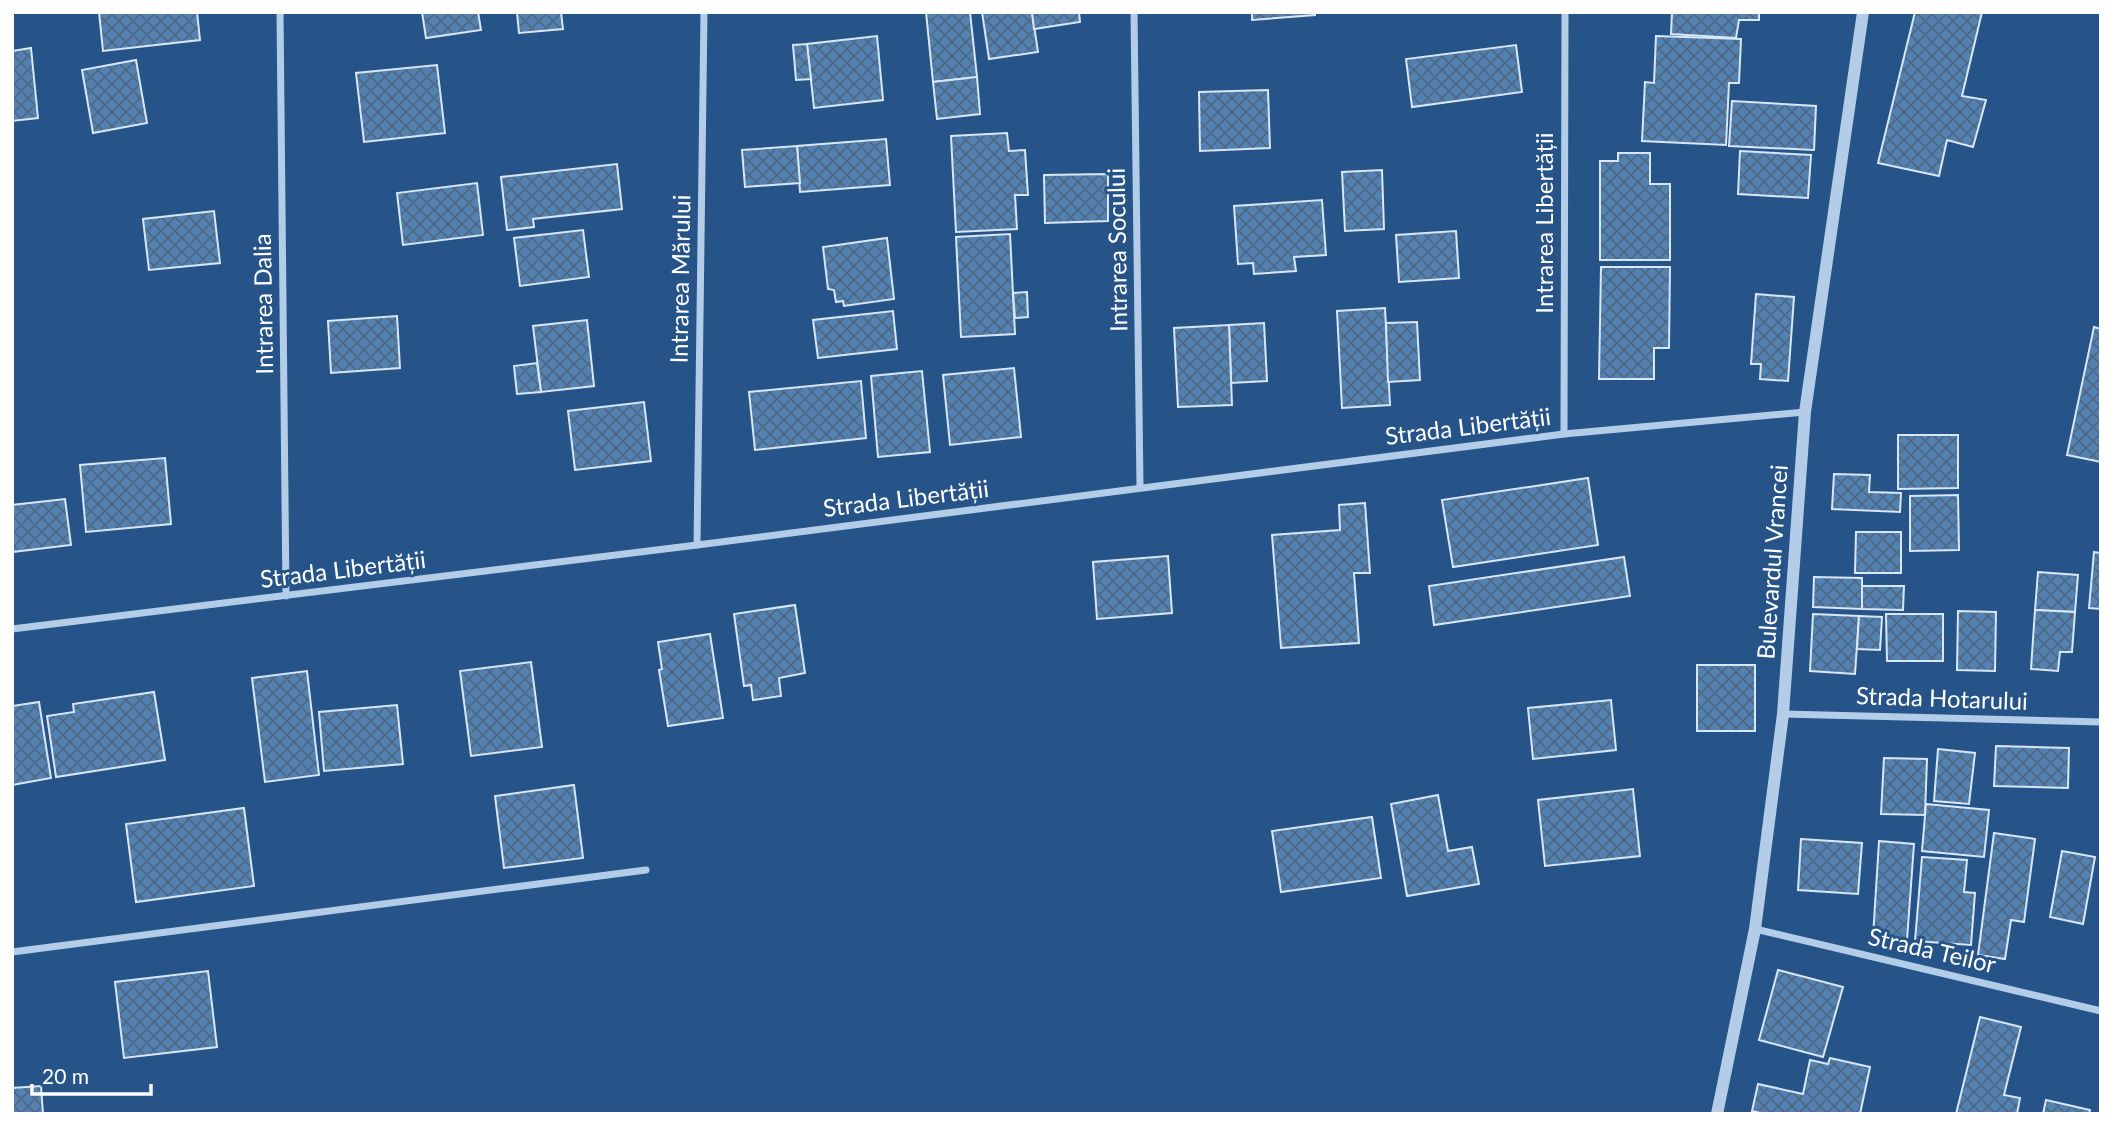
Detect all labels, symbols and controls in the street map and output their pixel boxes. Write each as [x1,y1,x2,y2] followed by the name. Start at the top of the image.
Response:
[1529,132,1558,314] street label: Intrarea Libertății
[1101,168,1132,332] street label: Intrarea Socului
[664,194,695,364] street label: Intrarea Mărului
[247,233,278,375] street label: Intrarea Dalia
[1383,401,1552,450] street label: Strada Libertății
[1750,463,1793,660] street label: Bulevardul Vrancei
[821,473,990,522] street label: Strada Libertății
[258,544,427,593] street label: Strada Libertății
[1856,680,2028,715] street label: Strada Hotarului
[1866,921,1999,978] street label: Strada Teilor
[32,1052,150,1096] scale bar
[42,1063,89,1088] text: 20 m

